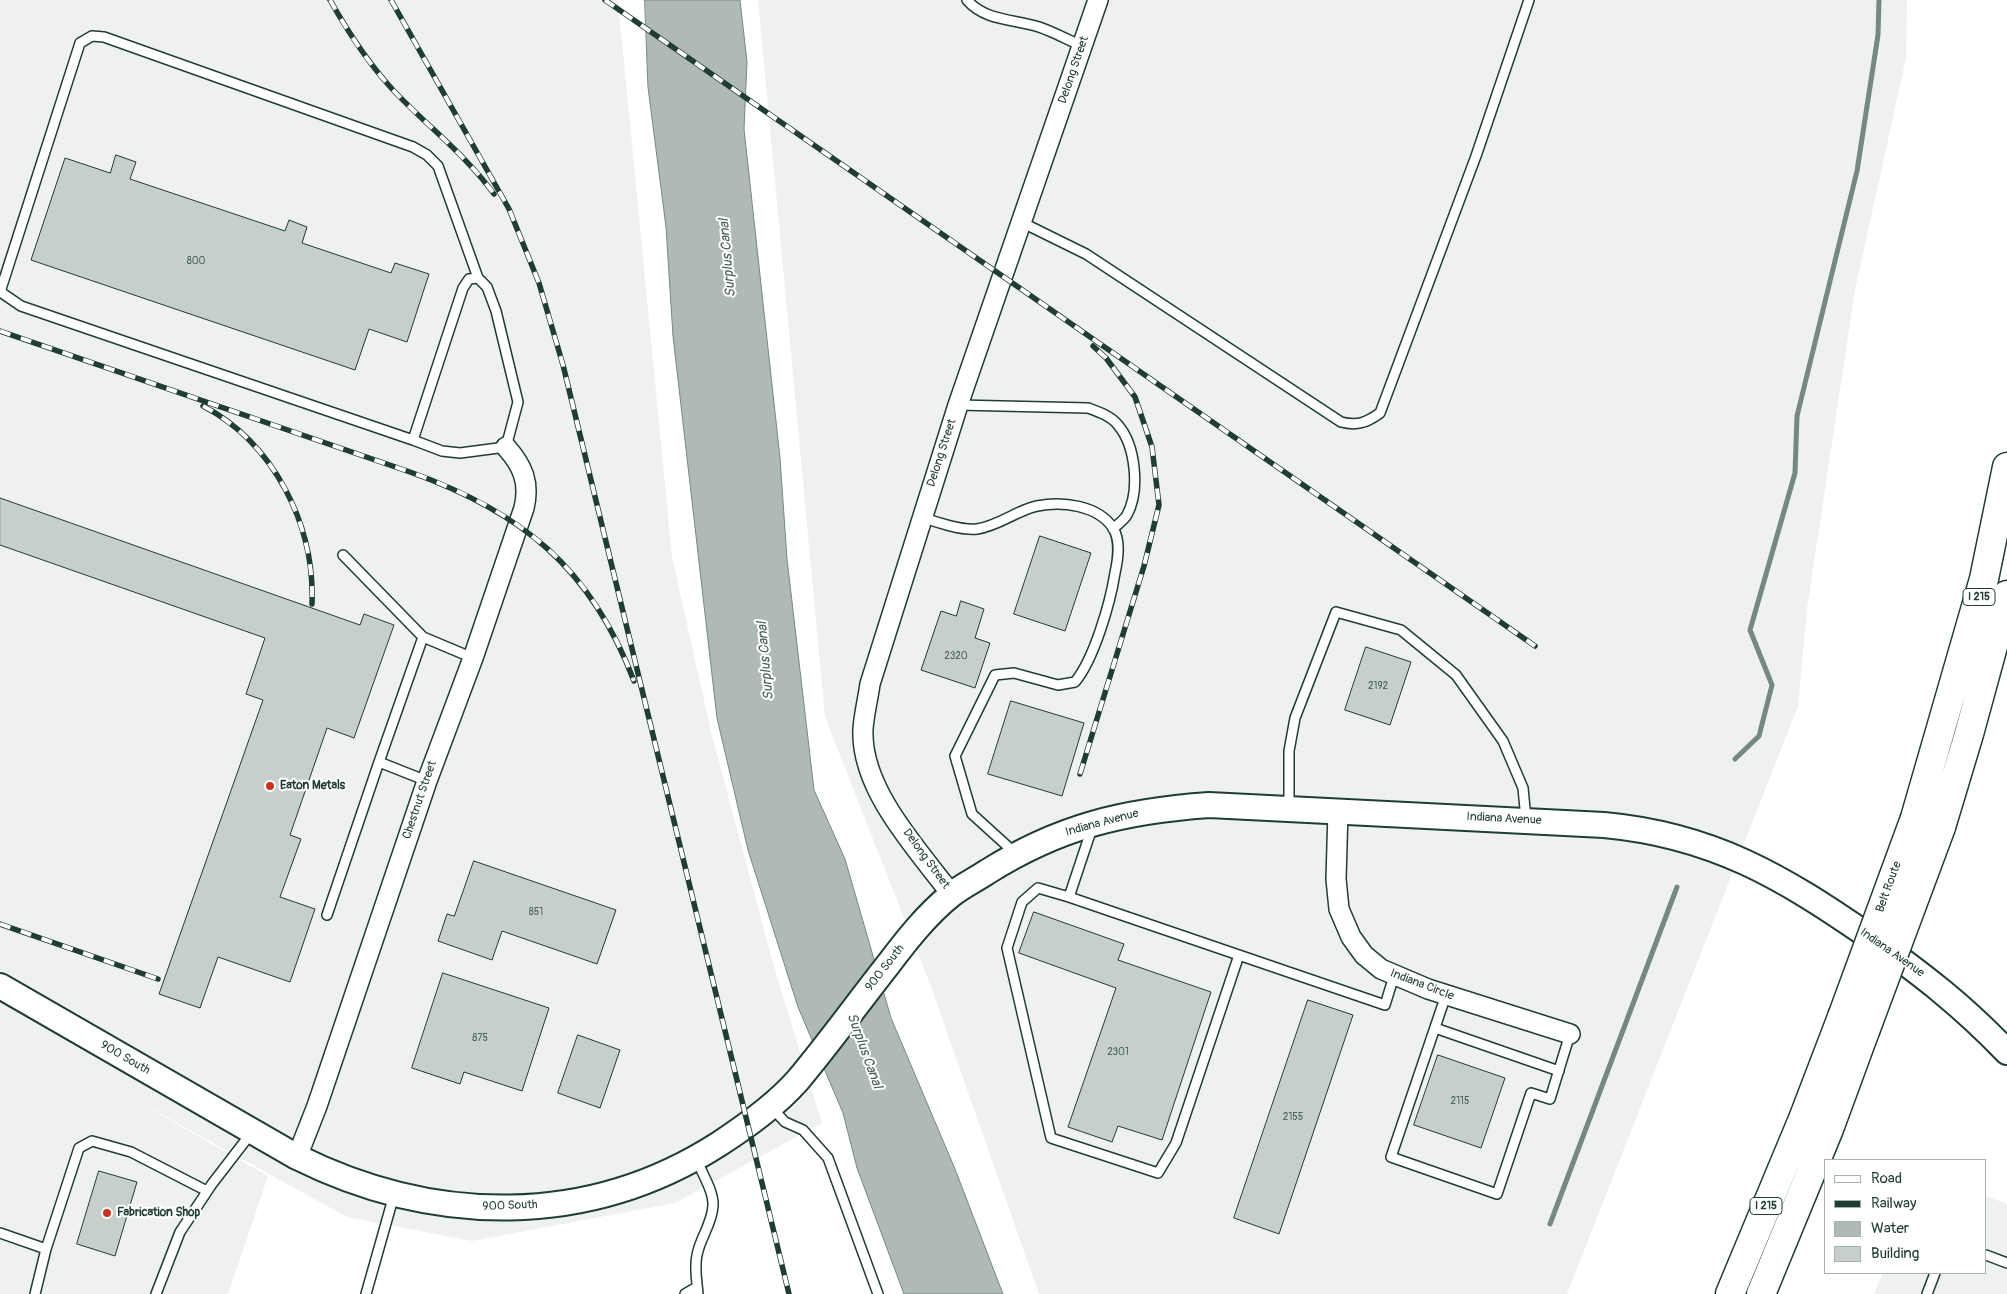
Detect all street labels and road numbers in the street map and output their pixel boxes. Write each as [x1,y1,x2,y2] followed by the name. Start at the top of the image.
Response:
[1056,34,1092,106] street label: Delong Street
[924,417,960,489] street label: Delong Street
[1963,588,1995,606] road number: I 215
[400,759,440,841] street label: Chestnut Street
[1064,806,1140,840] street label: Indiana Avenue
[1466,810,1542,828] street label: Indiana Avenue
[899,826,953,892] street label: Delong Street
[1873,860,1905,914] street label: Belt Route
[1857,926,1927,980] street label: Indiana Avenue
[862,942,908,994] street label: 900 South
[1388,966,1456,1004] street label: Indiana Circle
[98,1038,152,1078] street label: 900 South
[482,1198,538,1214] street label: 900 South
[1750,1198,1782,1214] road number: I 215

